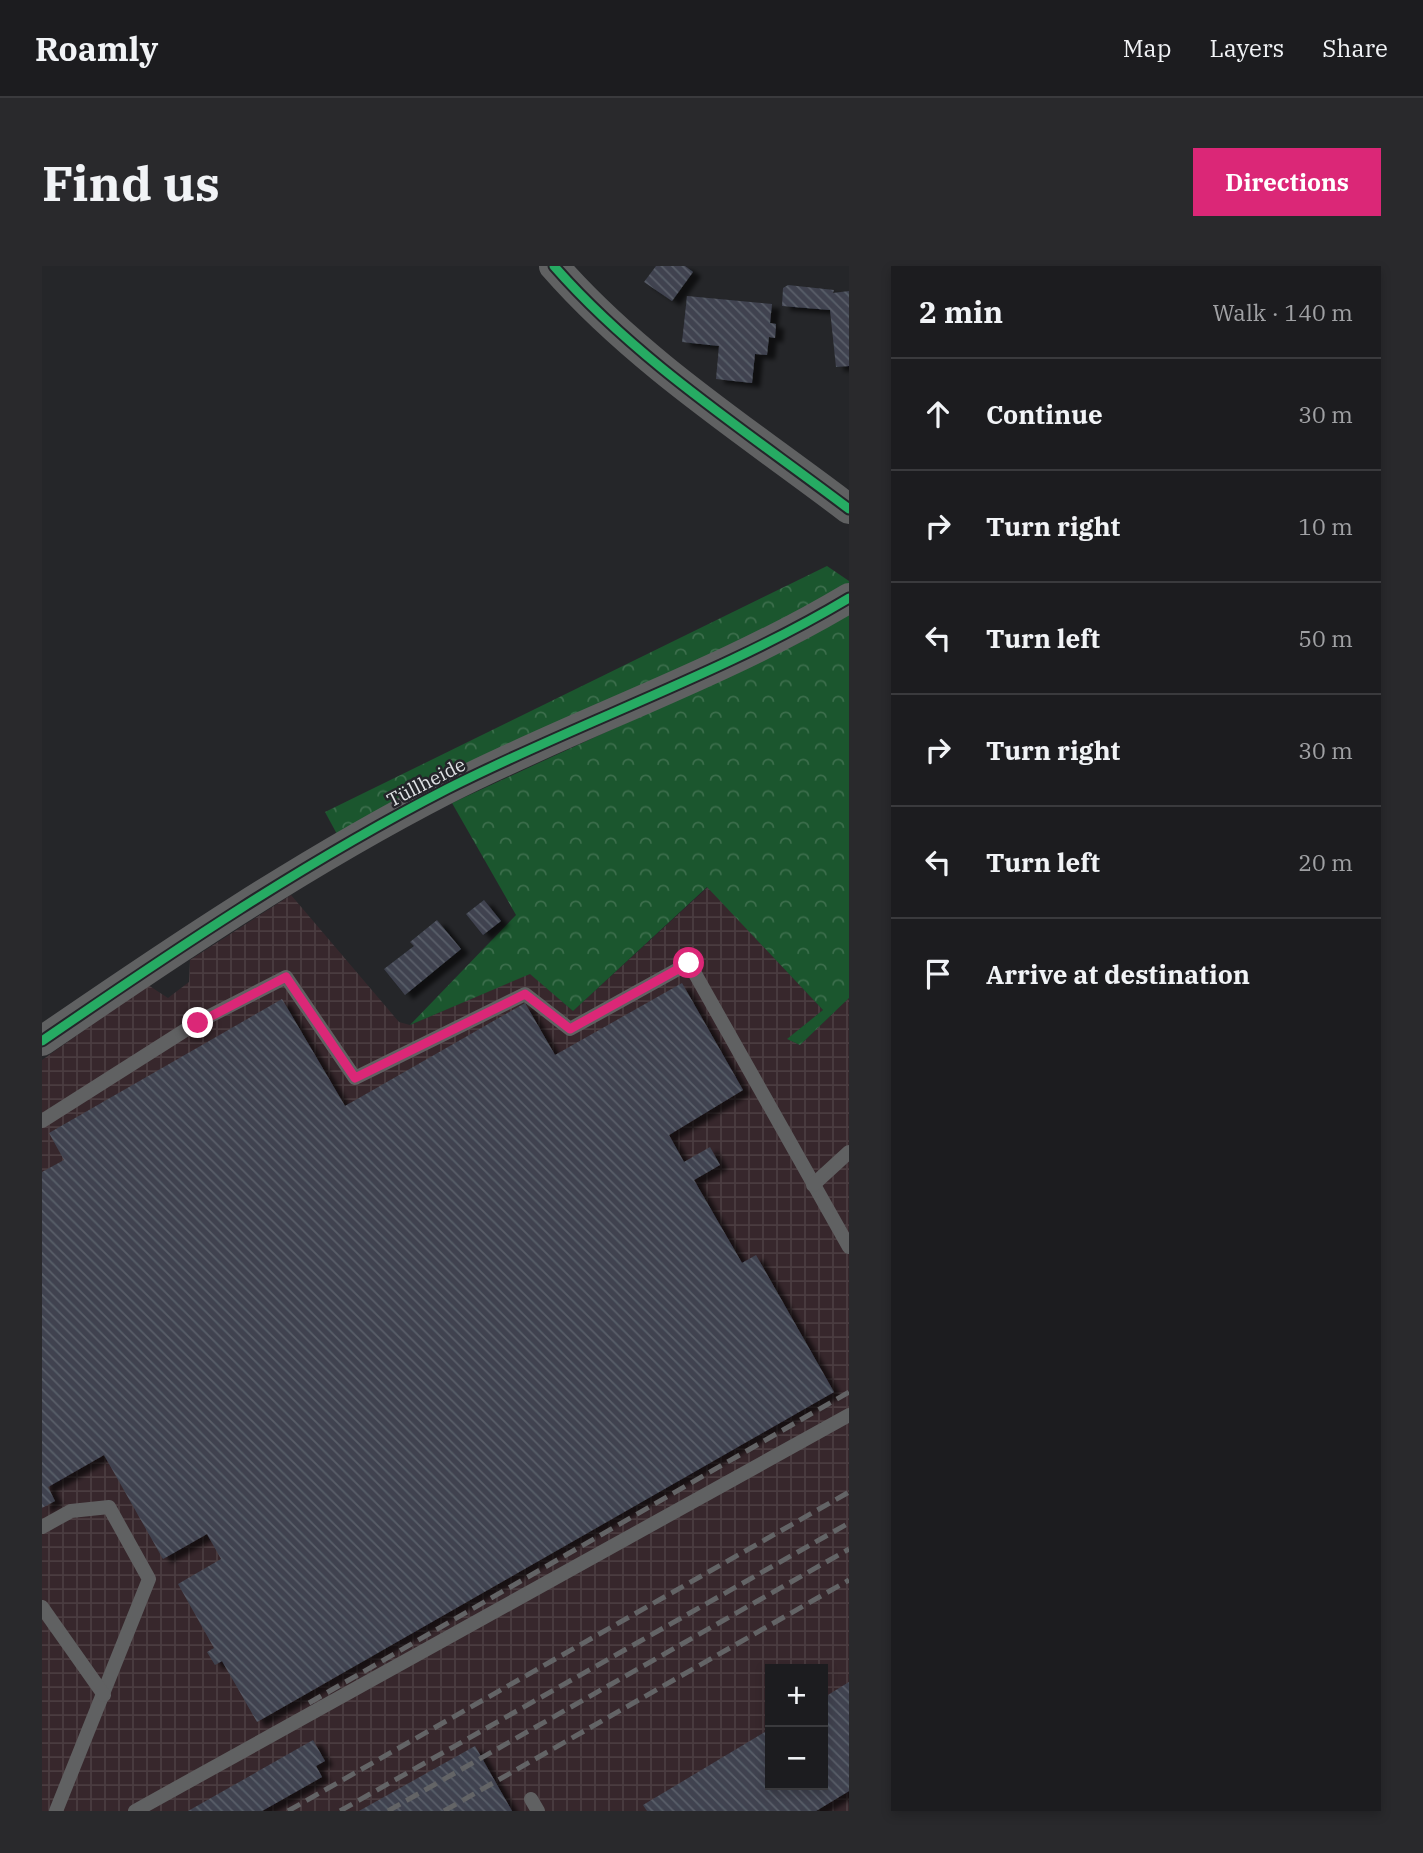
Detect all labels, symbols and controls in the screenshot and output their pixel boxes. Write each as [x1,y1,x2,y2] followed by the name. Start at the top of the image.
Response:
[35,27,158,70] text: Roamly
[1123,32,1171,64] text: Map
[1209,32,1284,64] text: Layers
[1322,32,1388,64] text: Share
[1193,148,1381,216] button: Directions
[42,151,220,214] text: Find us
[919,292,1003,331] text: 2 min
[1212,297,1353,327] text: Walk · 140 m
[919,395,957,433] icon: ahead
[986,397,1103,431] text: Continue
[1298,399,1353,429] text: 30 m
[919,507,957,545] icon: right
[986,509,1120,543] text: Turn right
[1298,511,1353,541] text: 10 m
[919,619,957,657] icon: left
[986,621,1100,655] text: Turn left
[1298,623,1353,653] text: 50 m
[919,731,957,769] icon: right
[986,733,1120,767] text: Turn right
[1298,735,1353,765] text: 30 m
[383,752,469,812] street label: Tüllheide
[919,843,957,881] icon: left
[986,845,1100,879] text: Turn left
[1298,847,1353,877] text: 20 m
[673,947,704,978] route start
[919,955,957,993] icon: arrive
[986,957,1250,991] text: Arrive at destination
[182,1007,213,1038] route end
[765,1664,828,1790] map controls
[765,1664,828,1727] button: +
[765,1727,828,1790] button: −

